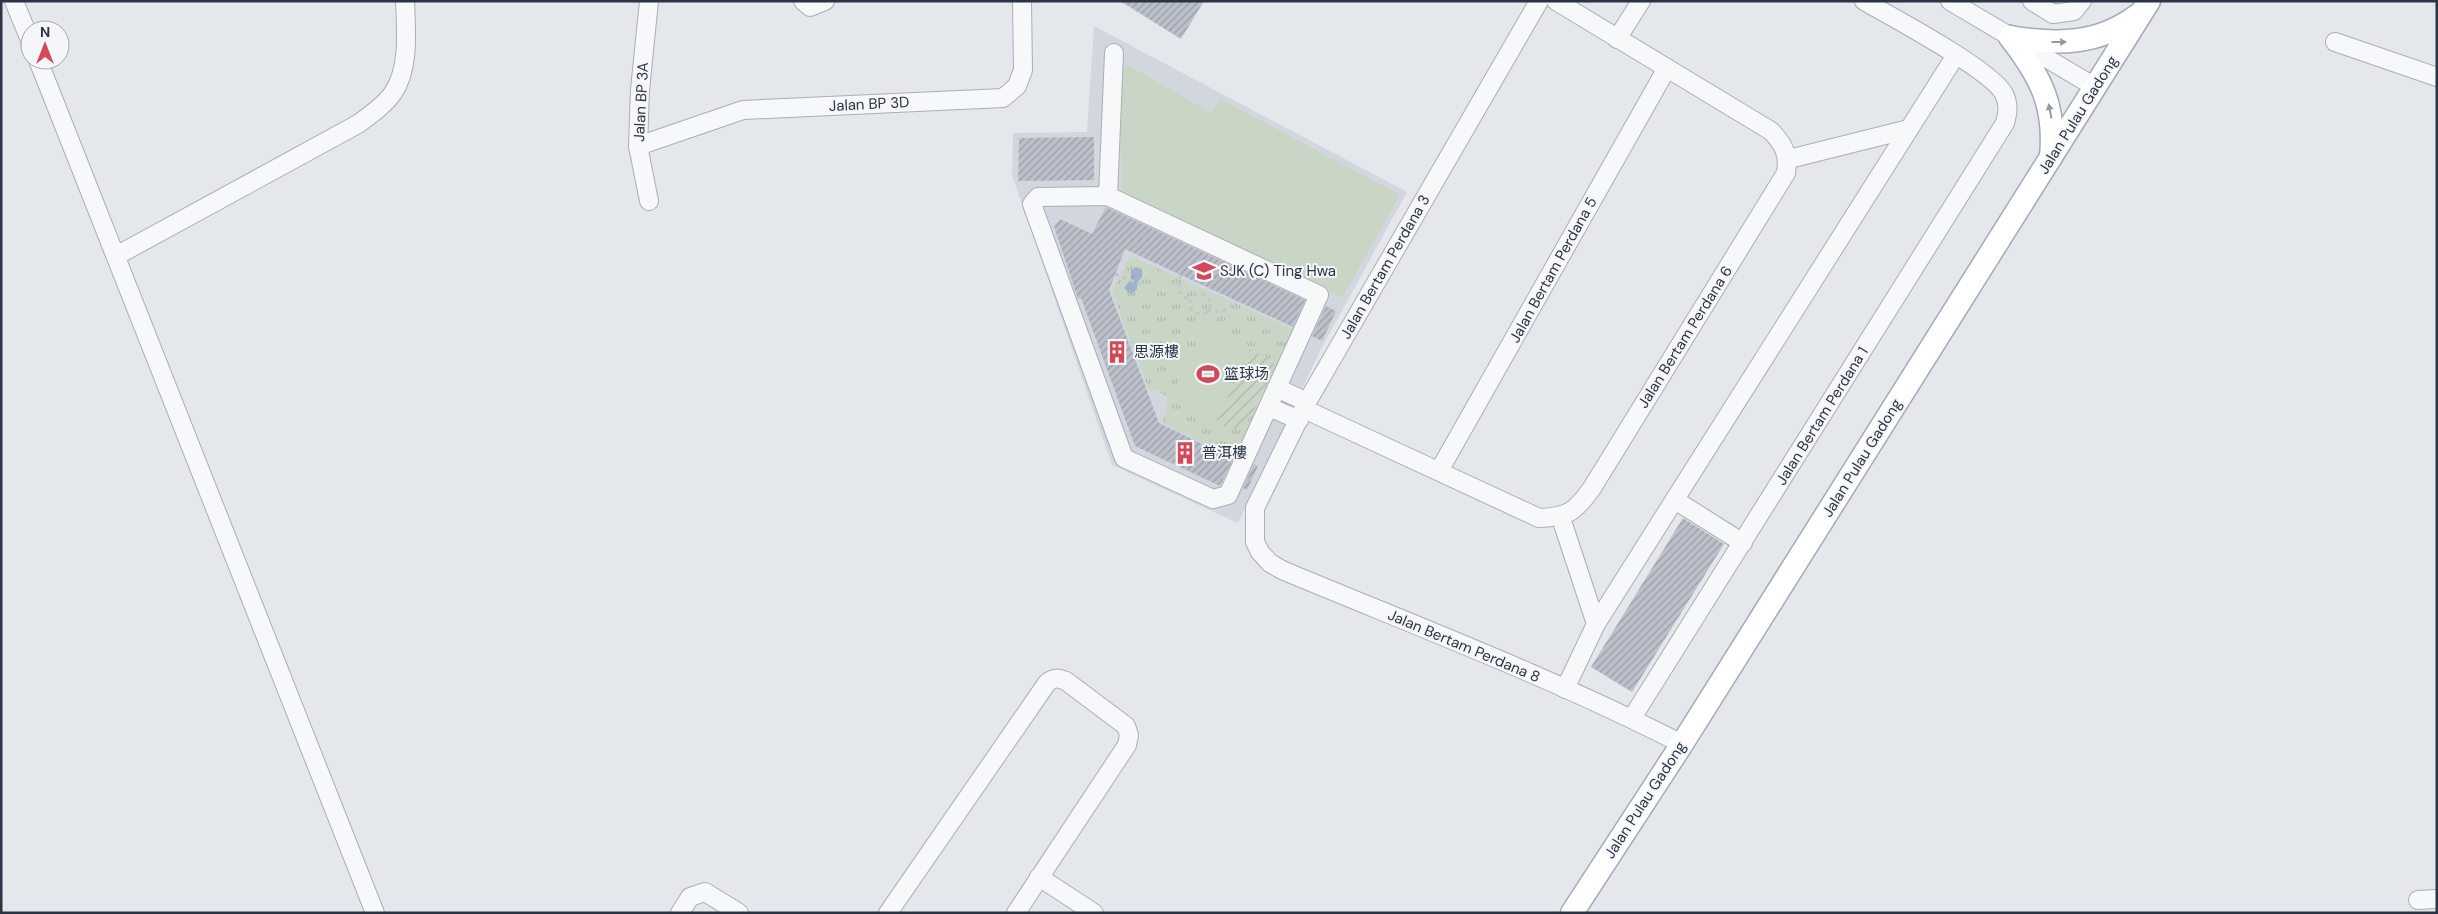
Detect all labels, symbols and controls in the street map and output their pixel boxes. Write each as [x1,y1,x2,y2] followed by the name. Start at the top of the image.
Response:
[20,20,70,70] north arrow
[40,23,50,41] text: N
[2051,38,2067,46] one-way arrow
[2033,52,2123,178] street label: Jalan Pulau Gadong
[629,62,653,142] street label: Jalan BP 3A
[828,92,910,116] street label: Jalan BP 3D
[2046,103,2054,118] one-way arrow
[1335,191,1435,343] street label: Jalan Bertam Perdana 3
[1505,194,1601,346] street label: Jalan Bertam Perdana 5
[1191,258,1217,284] school or university icon: SJK (C) Ting Hwa
[1220,261,1336,281] place label: SJK (C) Ting Hwa
[1633,262,1737,412] street label: Jalan Bertam Perdana 6
[1104,339,1130,365] building icon: 思源樓
[1134,342,1179,362] place label: 思源樓
[1771,343,1873,489] street label: Jalan Bertam Perdana 1
[1195,361,1221,387] sports icon: 篮球场
[1224,364,1269,384] place label: 篮球场
[1817,395,1907,521] street label: Jalan Pulau Gadong
[1172,440,1198,466] building icon: 普洱樓
[1202,443,1247,463] place label: 普洱樓
[1385,605,1543,687] street label: Jalan Bertam Perdana 8
[1600,738,1690,862] street label: Jalan Pulau Gadong

